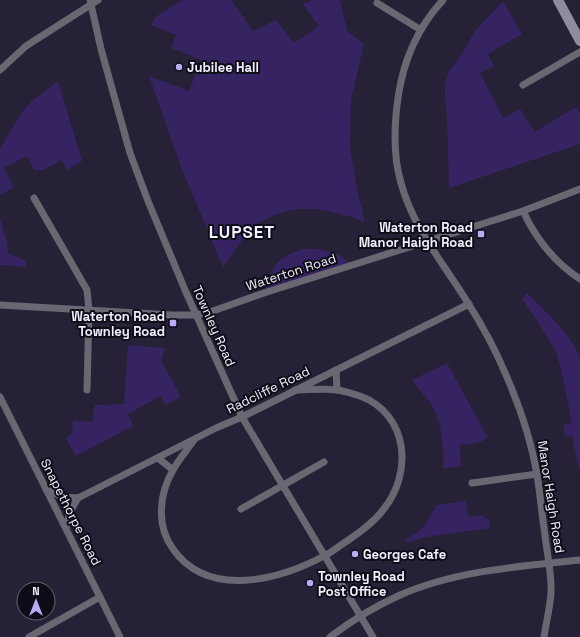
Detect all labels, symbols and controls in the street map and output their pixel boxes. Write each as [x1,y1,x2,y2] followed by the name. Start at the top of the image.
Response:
[187,59,259,76] place label: Jubilee Hall
[174,62,184,72] marker: Jubilee Hall
[359,219,473,251] place label: Waterton Road Manor Haigh Road
[209,221,275,243] district label: LUPSET
[476,229,486,239] marker: Waterton Road Manor Haigh Road
[244,249,338,295] street label: Waterton Road
[189,283,239,369] street label: Townley Road
[71,308,165,340] place label: Waterton Road Townley Road
[168,318,178,328] marker: Waterton Road Townley Road
[224,363,312,417] street label: Radcliffe Road
[534,440,568,554] street label: Manor Haigh Road
[37,456,105,568] street label: Snapethorpe Road
[363,546,446,563] place label: Georges Cafe
[350,549,360,559] marker: Georges Cafe
[318,568,405,600] place label: Townley Road Post Office
[305,578,315,588] marker: Townley Road Post Office
[16,581,56,621] north arrow
[32,584,40,598] text: N

